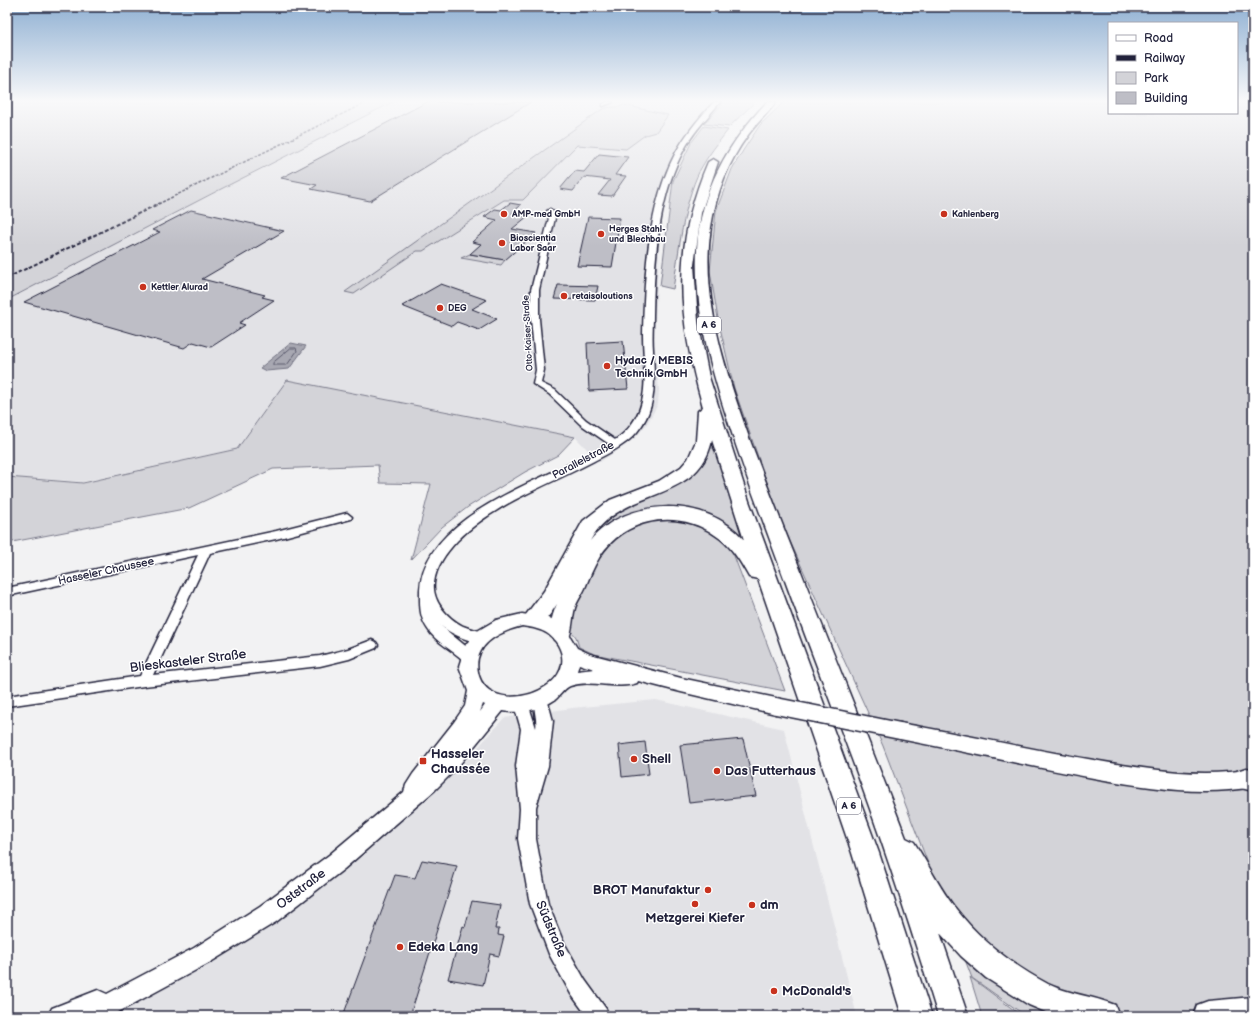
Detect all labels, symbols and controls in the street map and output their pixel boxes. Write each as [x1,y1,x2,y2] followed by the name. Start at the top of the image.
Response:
[1108,22,1238,114] legend
[1144,31,1173,46] text: Road
[1144,51,1186,66] text: Railway
[1144,71,1168,86] text: Park
[1144,91,1188,106] text: Building
[499,209,509,219] marker: AMP-med GmbH
[511,209,580,220] place label: AMP-med GmbH
[939,209,949,219] marker: Kahlenberg
[952,209,999,220] place label: Kahlenberg
[609,224,666,245] place label: Herges Stahl- und Blechbau
[596,229,606,239] marker: Herges Stahl- und Blechbau
[510,233,556,254] place label: Bioscientia Labor Saar
[497,238,507,248] marker: Bioscientia Labor Saar
[138,282,148,292] marker: Kettler Alurad
[151,282,208,293] place label: Kettler Alurad
[559,291,569,301] marker: retaisoloutions
[572,291,633,302] place label: retaisoloutions
[520,294,535,371] street label: Otto-Kaiser-Straße
[435,303,445,313] marker: DEG
[448,303,467,314] place label: DEG
[697,317,721,333] road number: A 6
[615,354,693,380] place label: Hydac / MEBIS Technik GmbH
[602,361,612,371] marker: Hydac / MEBIS Technik GmbH
[550,438,616,482] street label: Parallelstraße
[57,554,156,588] street label: Hasseler Chaussee
[129,646,247,676] street label: Blieskasteler Straße
[431,746,491,777] place label: Hasseler Chaussée
[642,751,671,767] place label: Shell
[629,754,639,764] marker: Shell
[418,756,428,766] marker: Hasseler Chaussée
[725,763,816,779] place label: Das Futterhaus
[712,766,722,776] marker: Das Futterhaus
[837,798,861,814] road number: A 6
[273,865,329,913] street label: Oststraße
[593,882,701,898] place label: BROT Manufaktur
[703,885,713,895] marker: BROT Manufaktur
[760,897,779,913] place label: dm
[532,898,570,960] street label: Südstraße
[690,899,700,909] marker: Metzgerei Kiefer
[747,900,757,910] marker: dm
[645,910,746,926] place label: Metzgerei Kiefer
[408,939,478,955] place label: Edeka Lang
[395,942,405,952] marker: Edeka Lang
[782,983,851,999] place label: McDonald's
[769,986,779,996] marker: McDonald's

